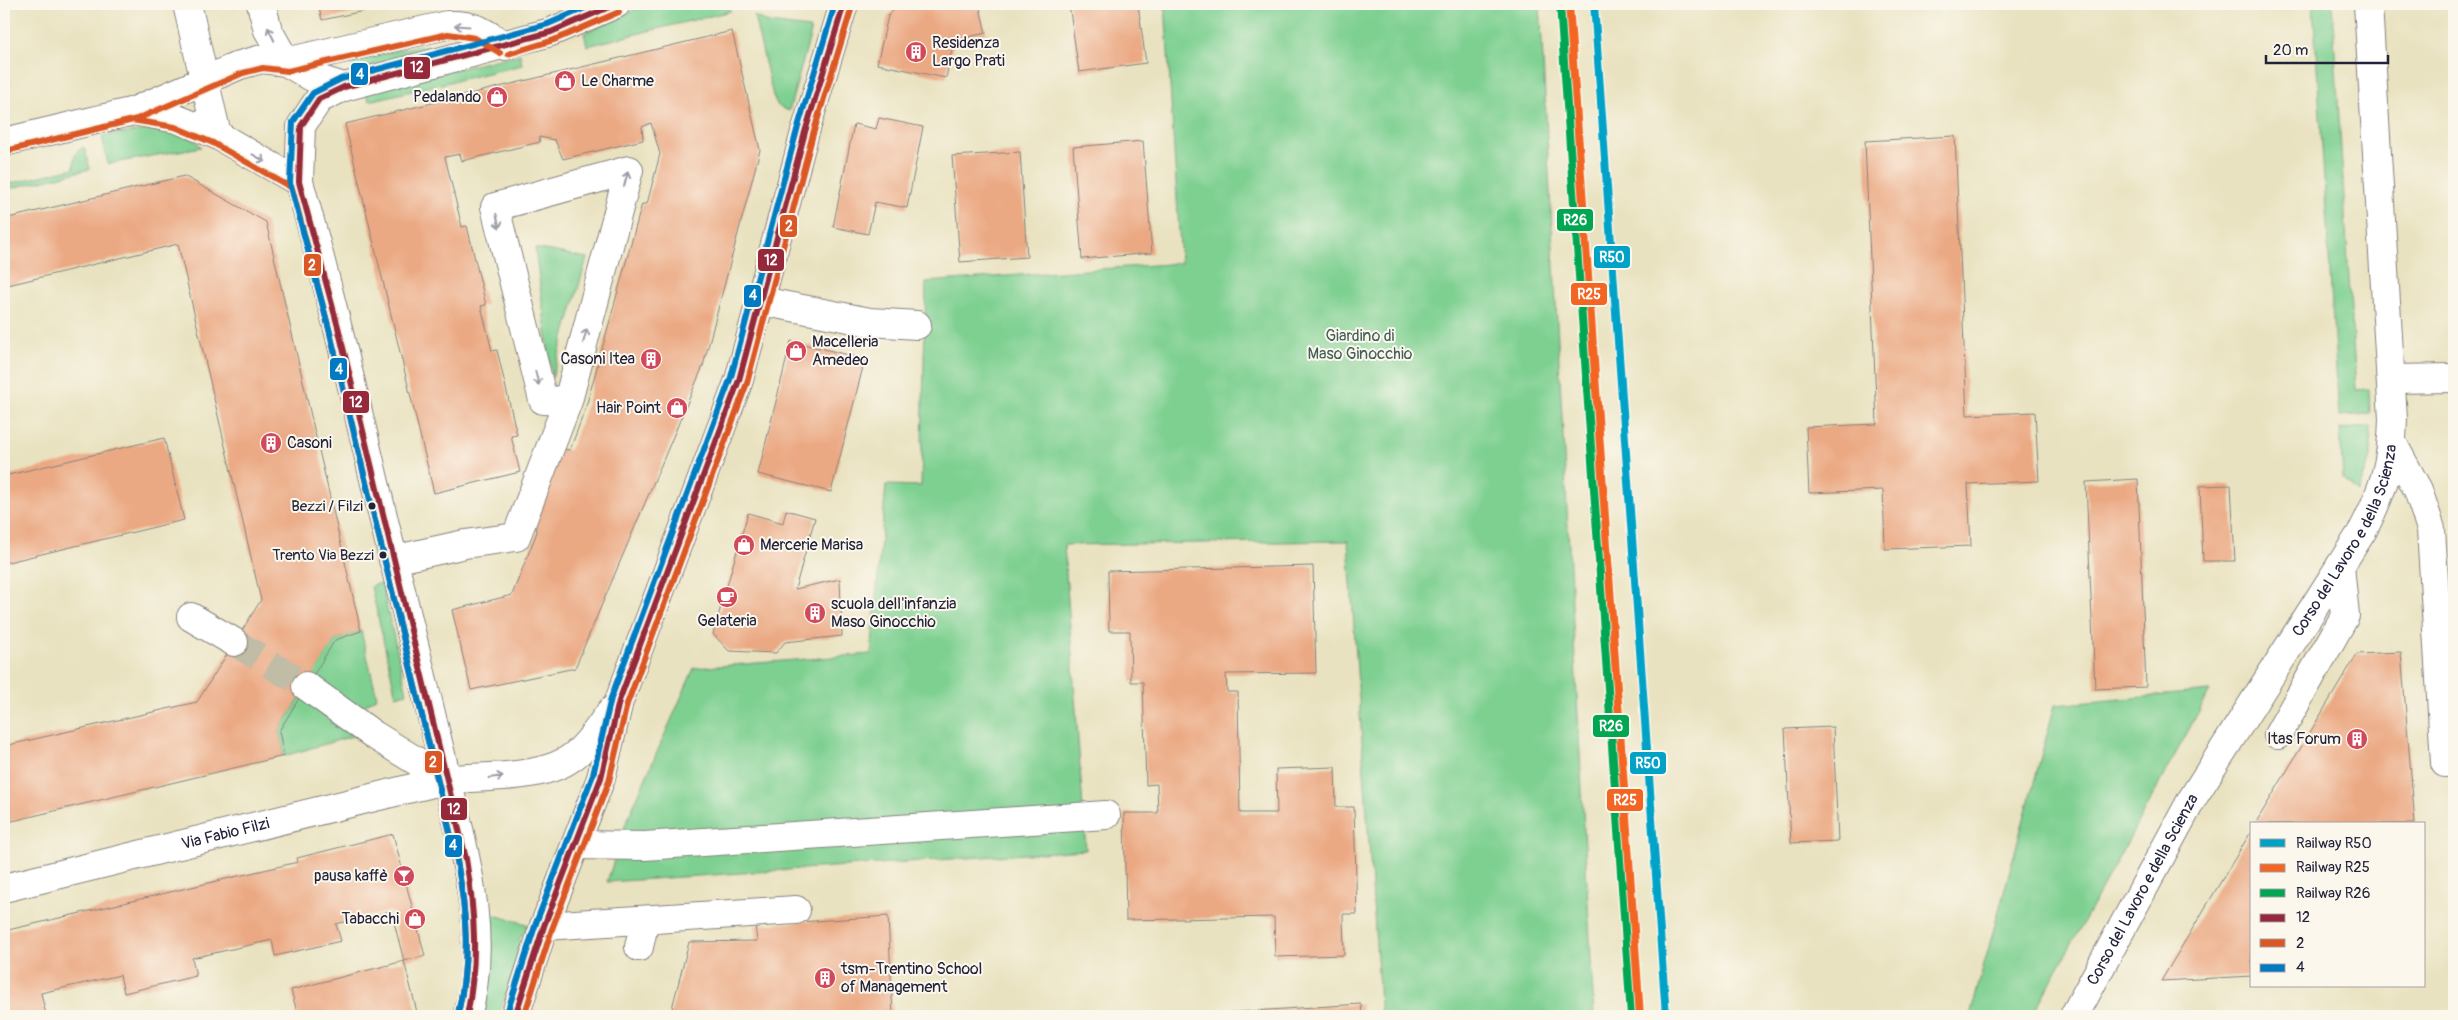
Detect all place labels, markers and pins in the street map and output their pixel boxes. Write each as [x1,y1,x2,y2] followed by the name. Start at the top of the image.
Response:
[932,33,1005,71] place label: Residenza Largo Prati
[904,40,928,64] building icon: Residenza Largo Prati
[553,69,577,93] shop icon: Le Charme
[581,71,654,91] place label: Le Charme
[485,85,509,109] shop icon: Pedalando
[413,87,481,107] place label: Pedalando
[812,332,878,370] place label: Macelleria Amedeo
[784,339,808,363] shop icon: Macelleria Amedeo
[639,347,663,371] building icon: Casoni Itea
[560,349,635,369] place label: Casoni Itea
[665,396,689,420] shop icon: Hair Point
[596,398,662,418] place label: Hair Point
[259,431,283,455] building icon: Casoni
[287,433,332,453] place label: Casoni
[291,497,363,516] place label: Bezzi / Filzi
[367,501,377,511] marker: Bezzi / Filzi
[732,533,756,557] shop icon: Mercerie Marisa
[760,535,863,555] place label: Mercerie Marisa
[272,546,374,565] place label: Trento Via Bezzi
[378,550,388,560] marker: Trento Via Bezzi
[715,585,739,609] cafe icon: Gelateria
[831,594,957,632] place label: scuola dell'infanzia Maso Ginocchio
[803,601,827,625] building icon: scuola dell'infanzia Maso Ginocchio
[697,611,757,631] place label: Gelateria
[2345,727,2369,751] building icon: Itas Forum
[2267,729,2341,749] place label: Itas Forum
[392,864,416,888] bar icon: pausa kaffè
[314,866,388,886] place label: pausa kaffè
[403,907,427,931] shop icon: Tabacchi
[342,909,399,929] place label: Tabacchi
[840,959,982,997] place label: tsm-Trentino School of Management
[813,966,837,990] building icon: tsm-Trentino School of Management

